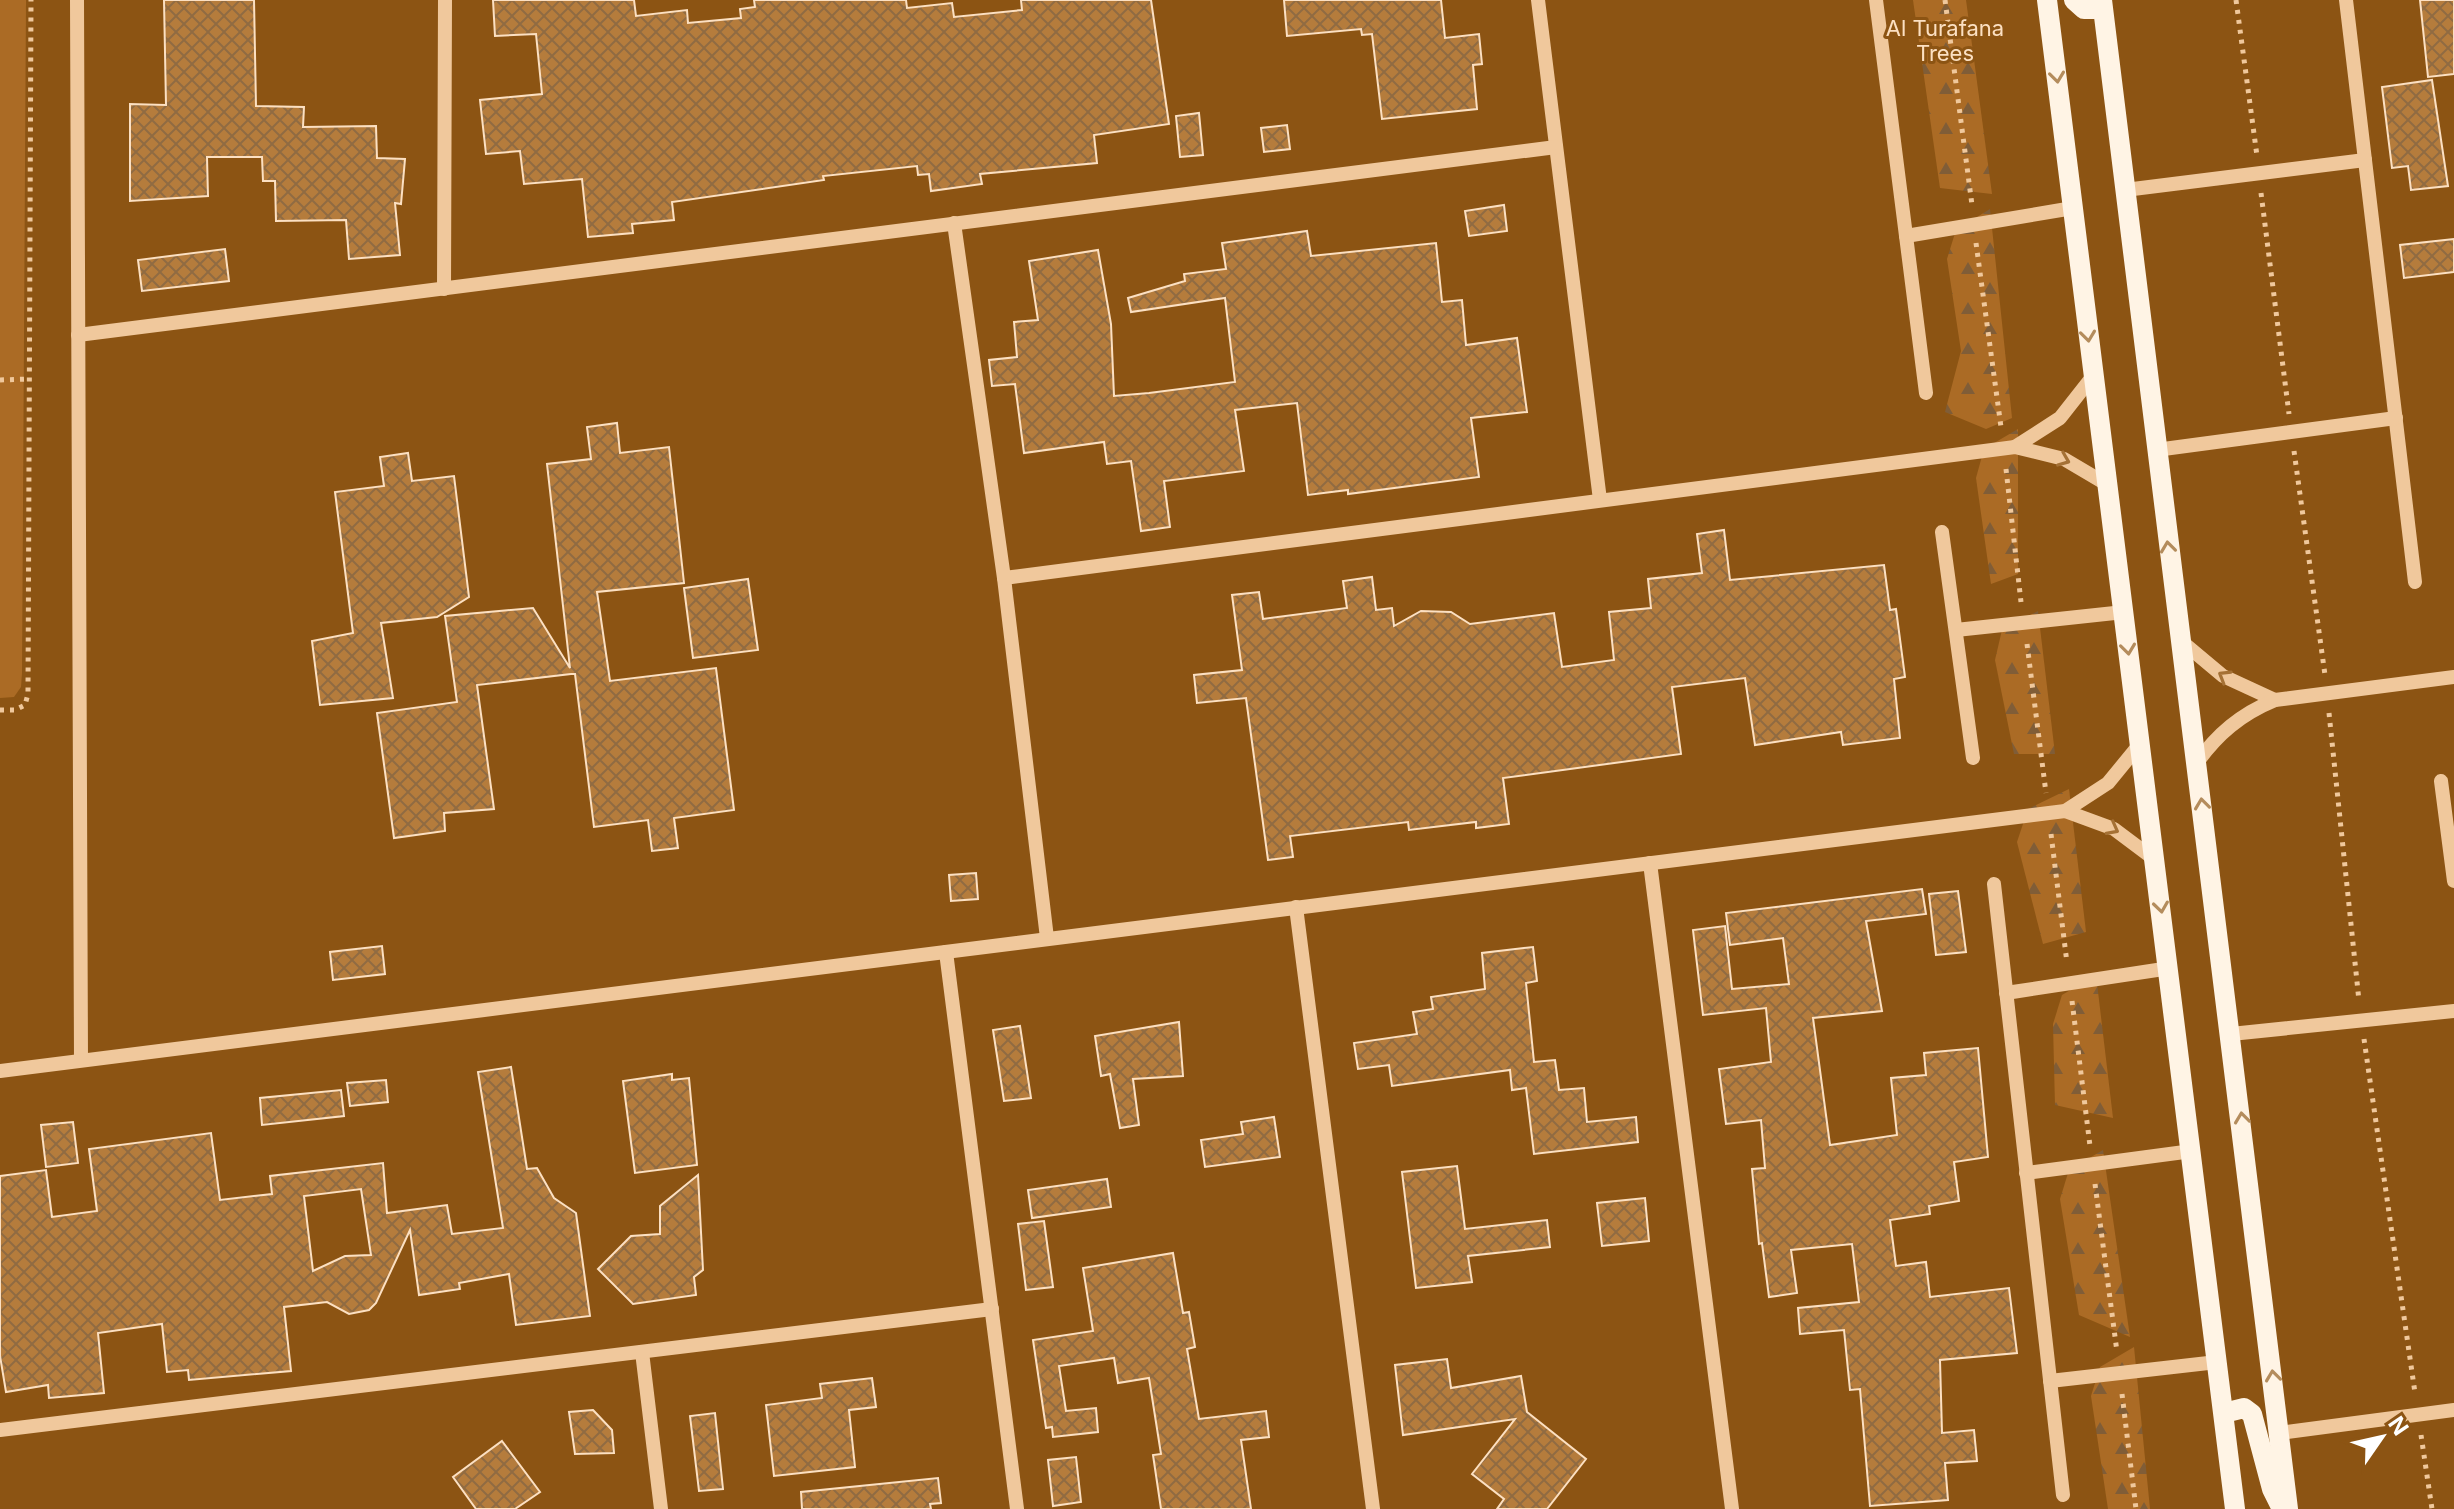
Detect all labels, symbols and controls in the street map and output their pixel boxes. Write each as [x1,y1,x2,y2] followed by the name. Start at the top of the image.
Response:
[1886,15,2004,66] park label: Al Turafana Trees
[2048,71,2065,84] one-way arrow
[2079,329,2096,342] one-way arrow
[2056,451,2070,467] one-way arrow
[2160,540,2177,553] one-way arrow
[2120,643,2137,656] one-way arrow
[2218,670,2233,685] one-way arrow
[2193,797,2210,810] one-way arrow
[2105,820,2120,835] one-way arrow
[2152,900,2169,914] one-way arrow
[2233,1111,2250,1124] one-way arrow
[2264,1369,2281,1382] one-way arrow
[2342,1397,2422,1477] north arrow
[2383,1412,2414,1440] text: N

